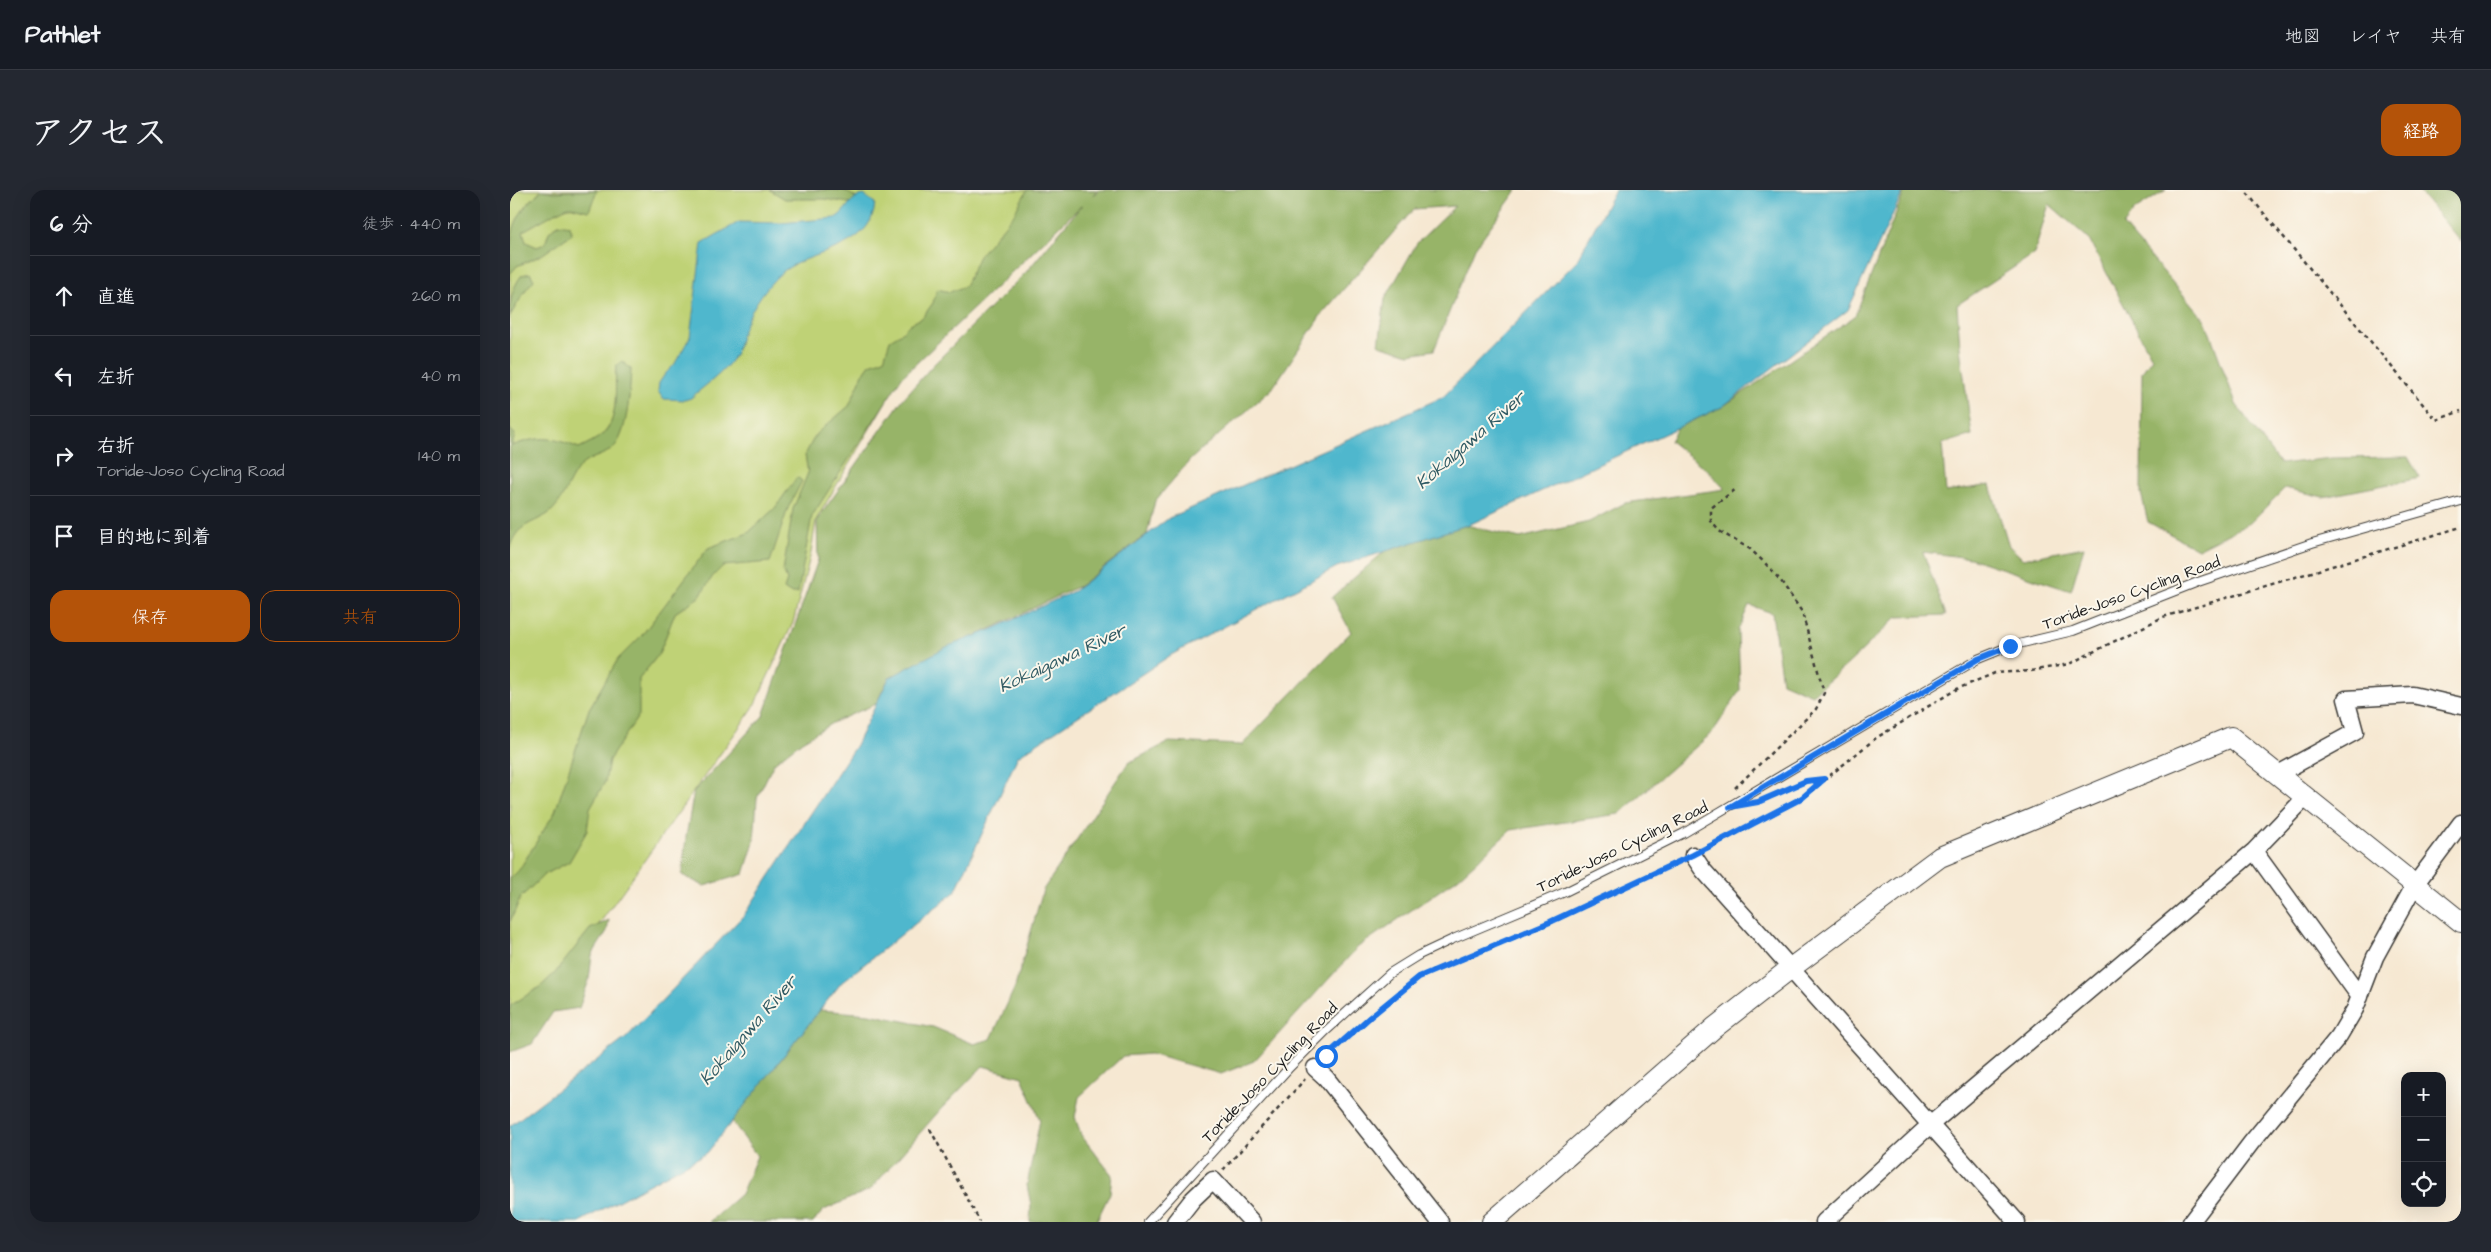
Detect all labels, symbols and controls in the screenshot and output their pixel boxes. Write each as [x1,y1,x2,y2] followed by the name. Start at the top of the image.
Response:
[25,18,101,52] text: Pathlet
[2285,24,2321,49] text: 地図
[2349,24,2402,49] text: レイヤ
[2430,24,2466,49] text: 共有
[2381,104,2461,156] button: 経路
[30,109,168,158] text: アクセス
[50,210,93,239] text: 6 分
[362,213,460,235] text: 徒歩 · 440 m
[50,282,78,310] icon: ahead
[97,284,135,311] text: 直進
[412,285,460,307] text: 260 m
[50,362,78,390] icon: left
[97,364,135,391] text: 左折
[420,365,460,387] text: 40 m
[1410,384,1533,496] water label: Kokaigawa River
[97,433,135,460] text: 右折
[50,442,78,470] icon: right
[418,445,460,467] text: 140 m
[97,460,285,482] text: Toride-Joso Cycling Road
[50,522,78,550] icon: arrive
[97,524,211,551] text: 目的地に到着
[2039,551,2224,636] street label: Toride-Joso Cycling Road
[50,590,250,642] button: 保存
[260,590,460,642] button: 共有
[994,617,1132,700] water label: Kokaigawa River
[1999,635,2022,658] route end
[1533,796,1712,899] street label: Toride-Joso Cycling Road
[694,969,805,1091] water label: Kokaigawa River
[1197,998,1343,1148] street label: Toride-Joso Cycling Road
[1315,1045,1338,1068] route start
[2401,1072,2446,1207] map controls
[2401,1072,2446,1117] button: +
[2401,1117,2446,1162] button: −
[2401,1162,2446,1207] button: locate

